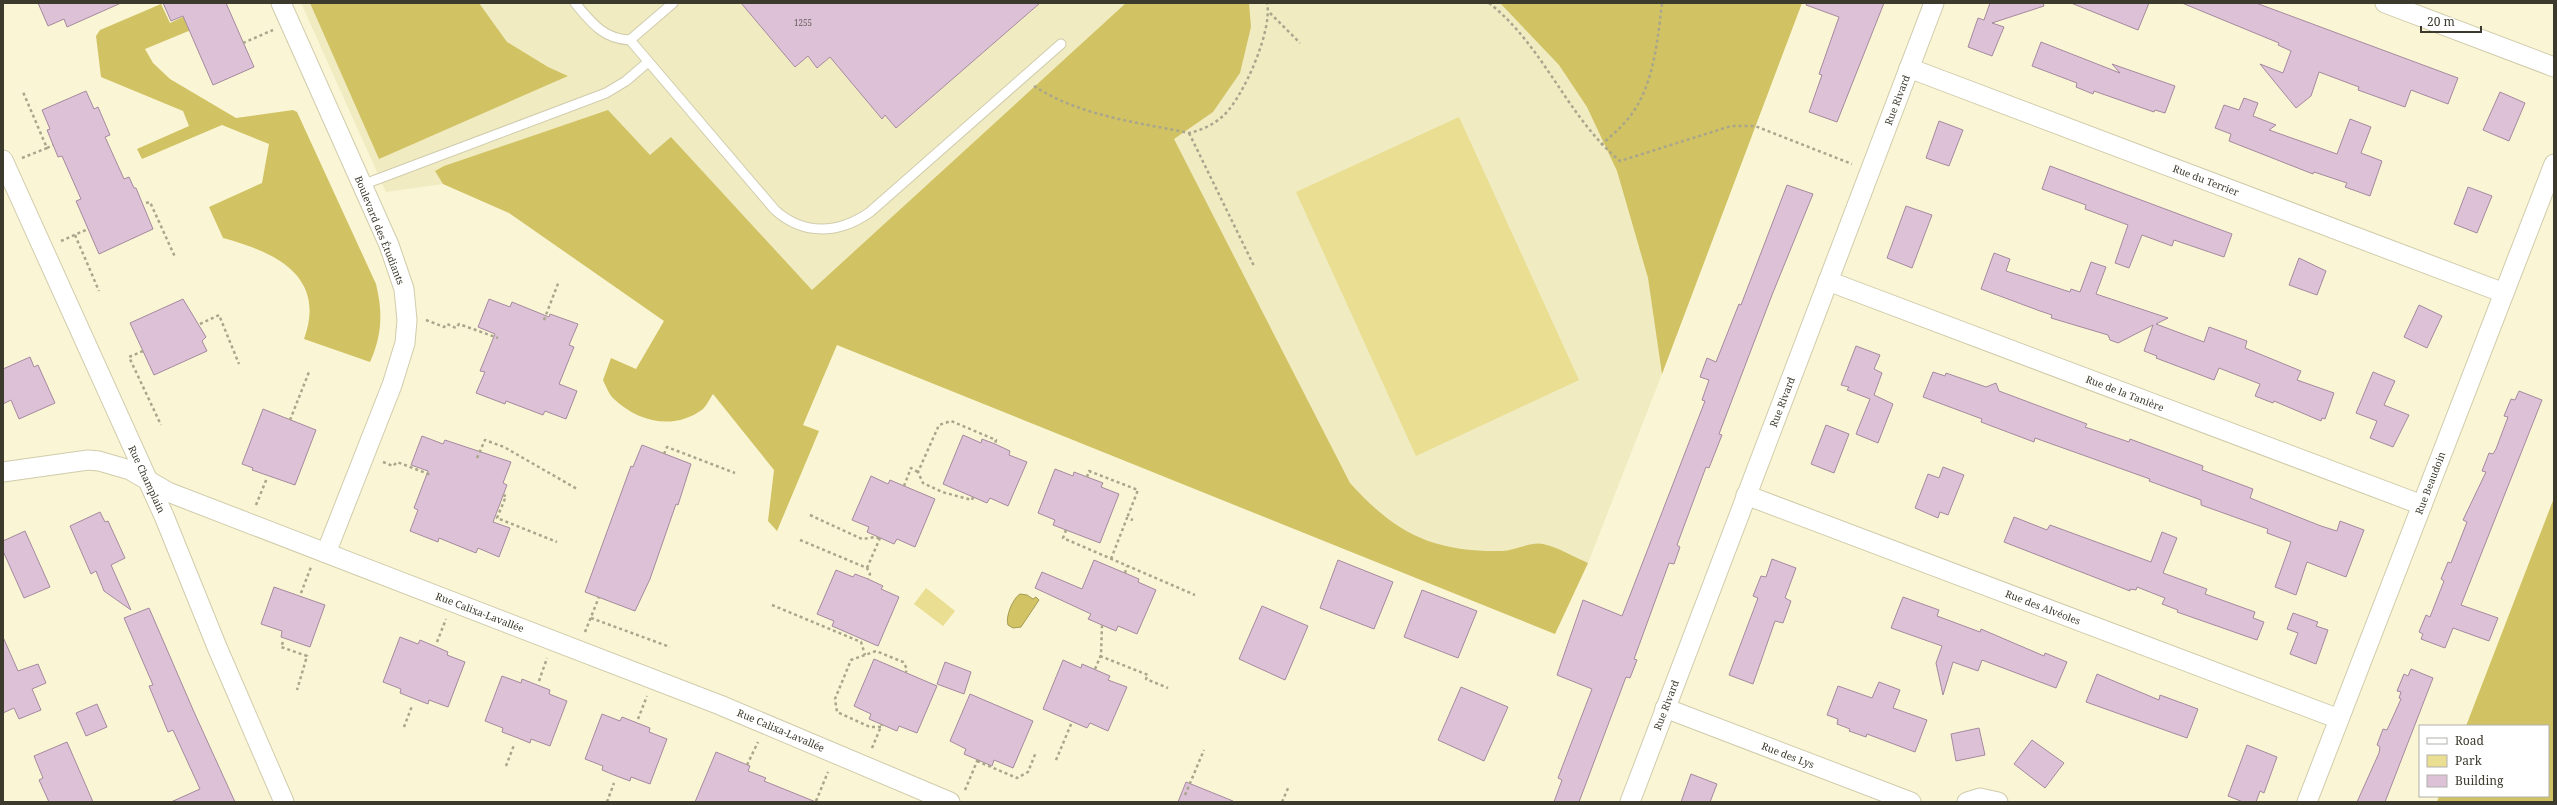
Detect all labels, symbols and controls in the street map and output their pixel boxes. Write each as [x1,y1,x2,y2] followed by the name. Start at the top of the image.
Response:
[2421,8,2481,34] scale bar
[2427,13,2455,30] text: 20 m
[794,17,812,28] house number: 1255
[1881,73,1913,127] street label: Rue Rivard
[2171,161,2241,199] street label: Rue du Terrier
[352,174,408,287] street label: Boulevard des Étudiants
[2084,372,2166,414] street label: Rue de la Tanière
[1766,375,1798,429] street label: Rue Rivard
[125,443,169,516] street label: Rue Champlain
[2412,449,2449,516] street label: Rue Beaudoin
[2003,586,2083,628] street label: Rue des Alvéoles
[434,589,526,635] street label: Rue Calixa-Lavallée
[1650,678,1682,732] street label: Rue Rivard
[735,705,827,755] street label: Rue Calixa-Lavallée
[2419,725,2549,797] legend
[2455,732,2485,749] text: Road
[1760,739,1817,772] street label: Rue des Lys
[2455,752,2483,769] text: Park
[2455,772,2504,789] text: Building

